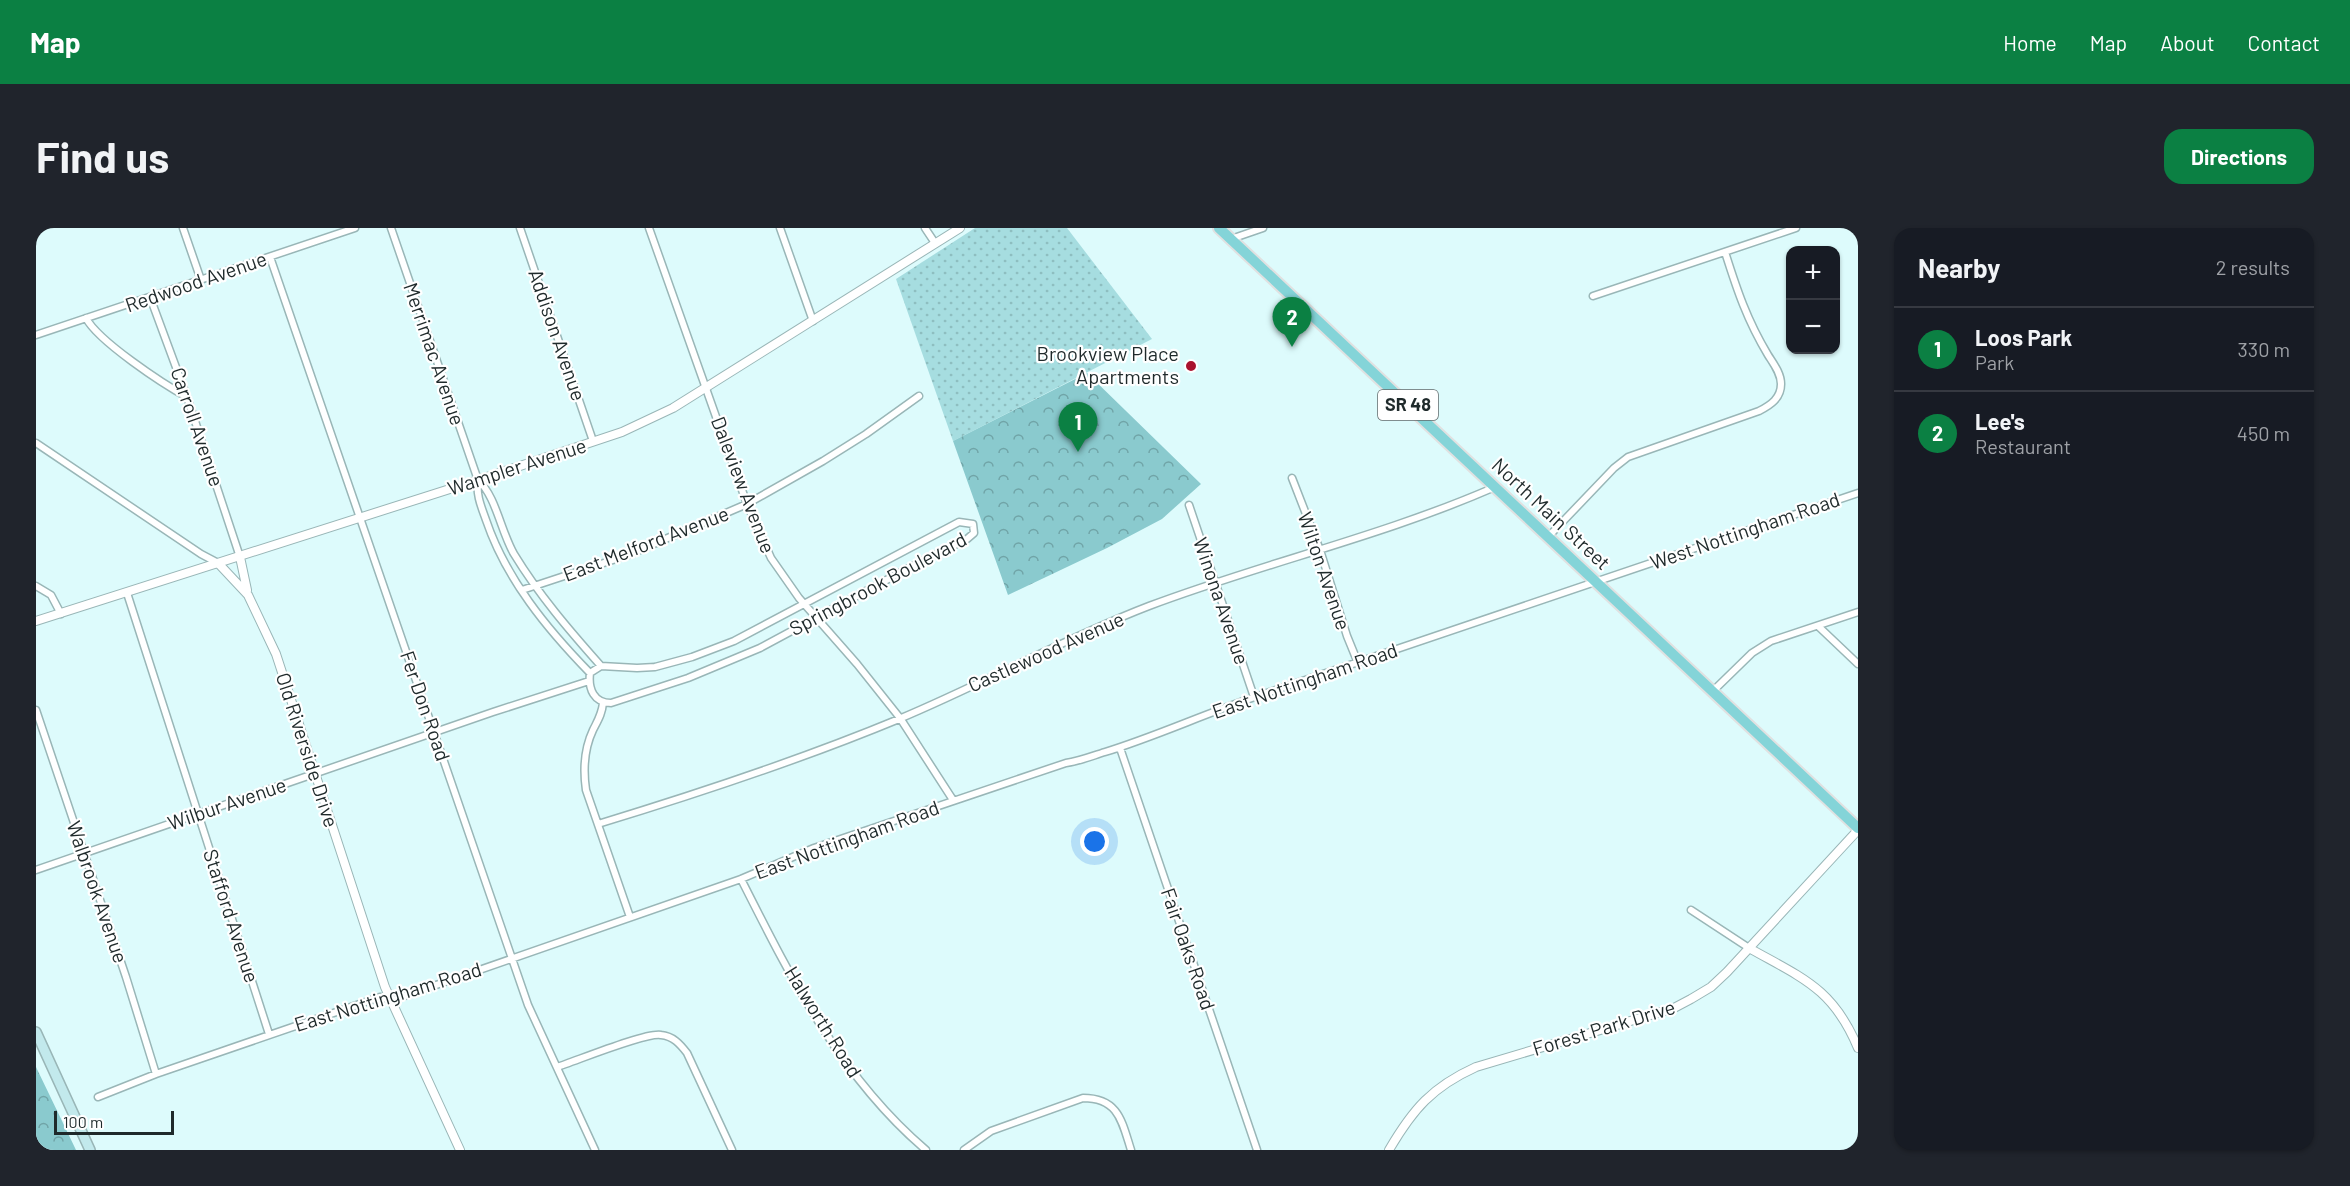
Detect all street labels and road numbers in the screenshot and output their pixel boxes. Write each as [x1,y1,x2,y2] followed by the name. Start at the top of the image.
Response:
[122,246,270,317] street label: Redwood Avenue
[524,266,592,404] street label: Addison Avenue
[399,279,471,428] street label: Merrimac Avenue
[166,364,230,489] street label: Carroll Avenue
[1378,390,1438,420] road number: SR 48
[707,413,781,556] street label: Daleview Avenue
[444,432,589,500] street label: Wampler Avenue
[1488,452,1616,574] street label: North Main Street
[1647,486,1843,574] street label: West Nottingham Road
[559,500,732,586] street label: East Melford Avenue
[1293,508,1356,633] street label: Wilton Avenue
[785,526,970,640] street label: Springbrook Boulevard
[1189,534,1255,667] street label: Winona Avenue
[964,606,1127,696] street label: Castlewood Avenue
[1209,637,1400,723] street label: East Nottingham Road
[396,648,456,764] street label: Fer Don Road
[272,669,344,830] street label: Old Riverside Drive
[164,772,289,835] street label: Wilbur Avenue
[751,795,942,884] street label: East Nottingham Road
[62,817,134,966] street label: Walbrook Avenue
[199,846,265,985] street label: Stafford Avenue
[1157,884,1221,1013] street label: Fair Oaks Road
[291,956,484,1036] street label: East Nottingham Road
[780,961,868,1082] street label: Halworth Road
[1529,994,1678,1060] street label: Forest Park Drive

